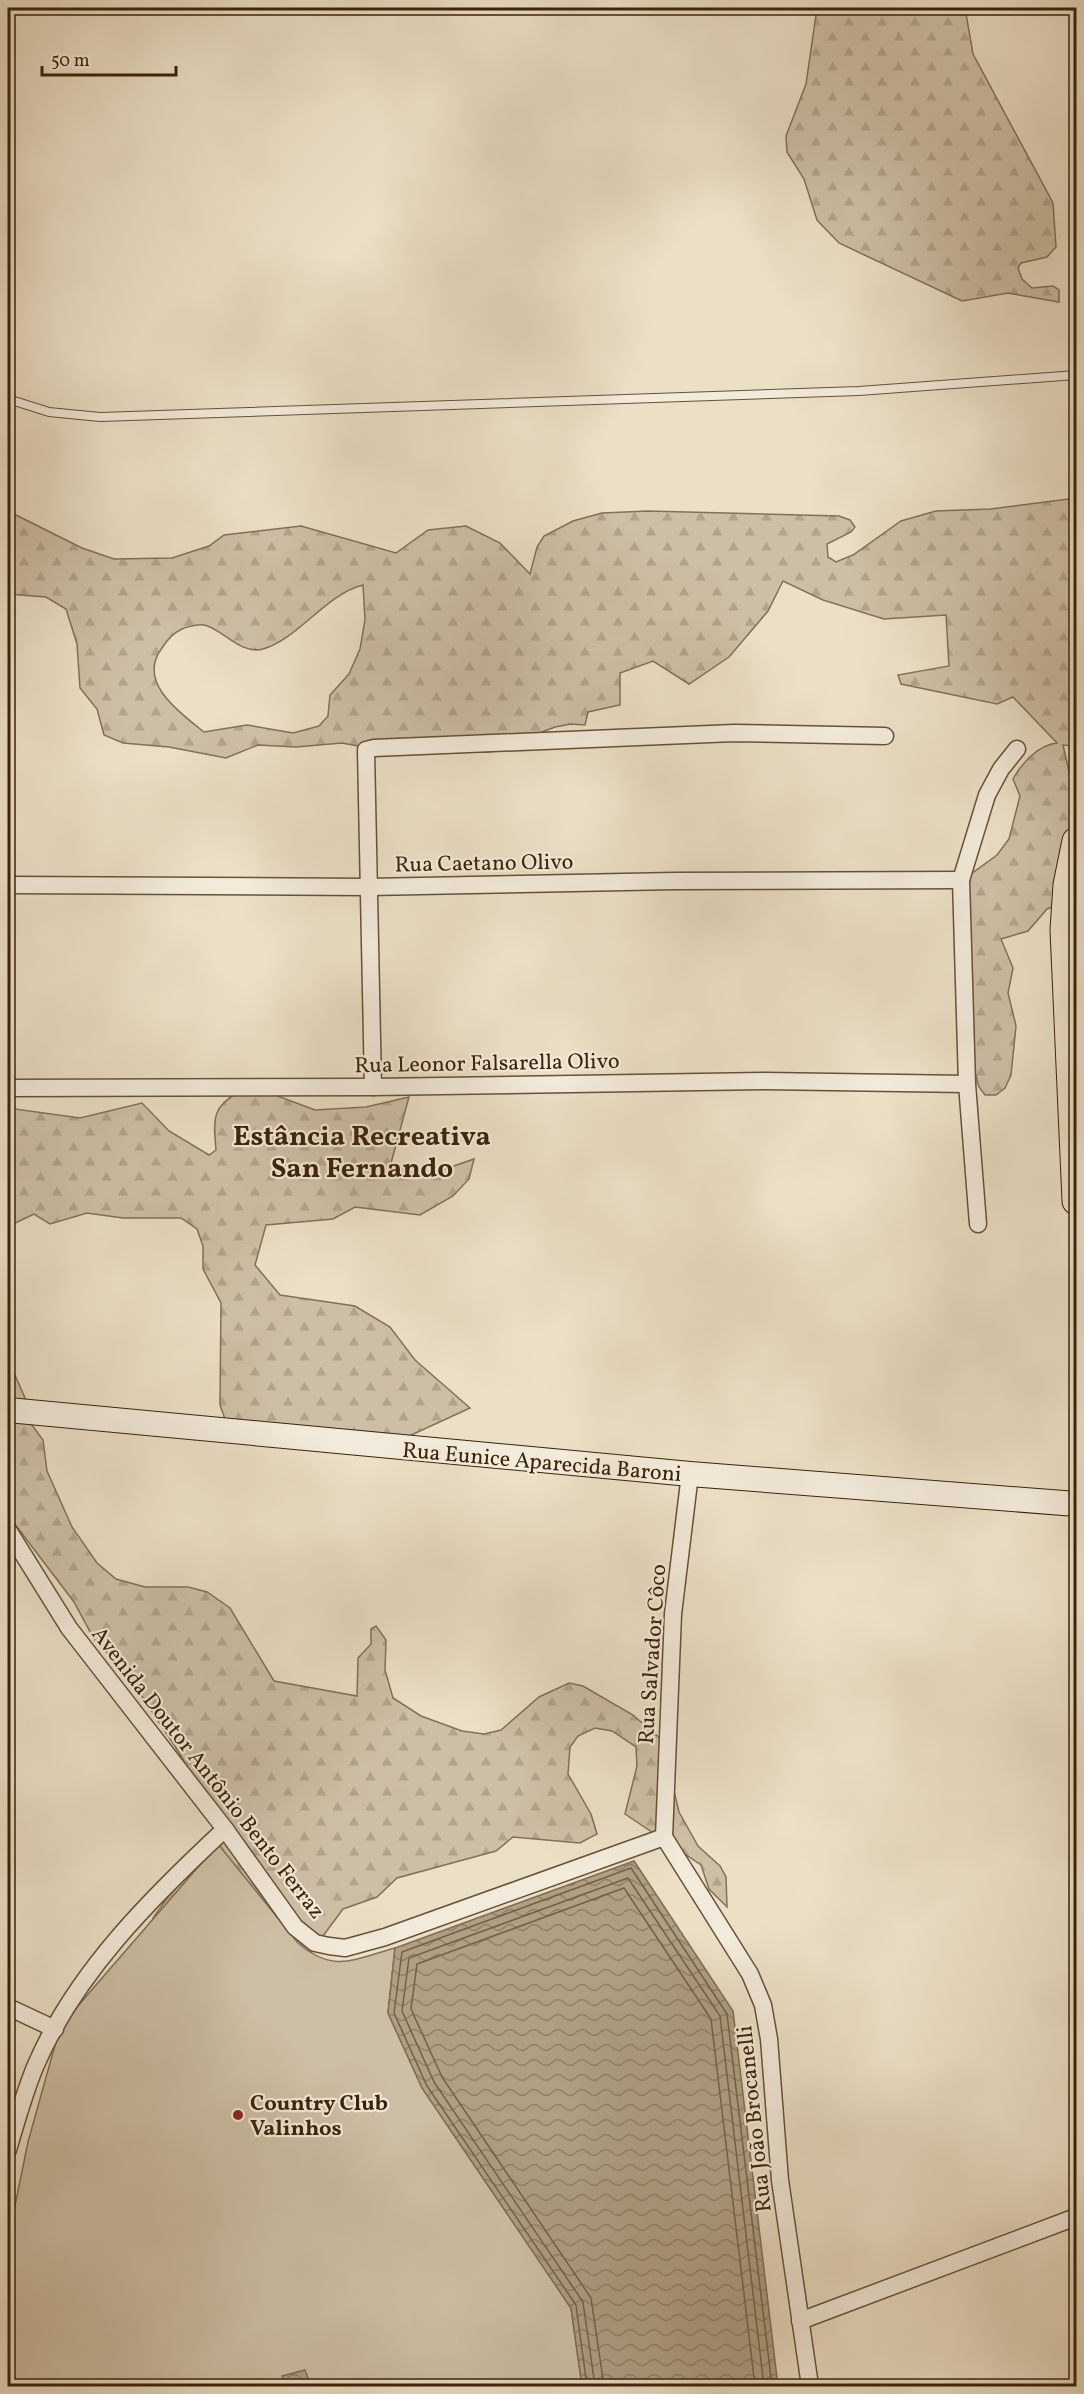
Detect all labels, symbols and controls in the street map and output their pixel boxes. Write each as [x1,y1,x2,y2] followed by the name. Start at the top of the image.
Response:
[42,39,176,77] scale bar
[51,49,90,74] text: 50 m
[394,847,574,882] street label: Rua Caetano Olivo
[354,1047,620,1082] street label: Rua Leonor Falsarella Olivo
[233,1118,491,1189] district label: Estância Recreativa San Fernando
[401,1436,683,1491] street label: Rua Eunice Aparecida Baroni
[632,1563,675,1745] street label: Rua Salvador Côco
[83,1621,331,1926] street label: Avenida Doutor Antônio Bento Ferraz
[730,2024,781,2214] street label: Rua João Brocanelli
[250,2089,388,2145] place label: Country Club Valinhos
[231,2108,245,2122] marker: Country Club Valinhos

